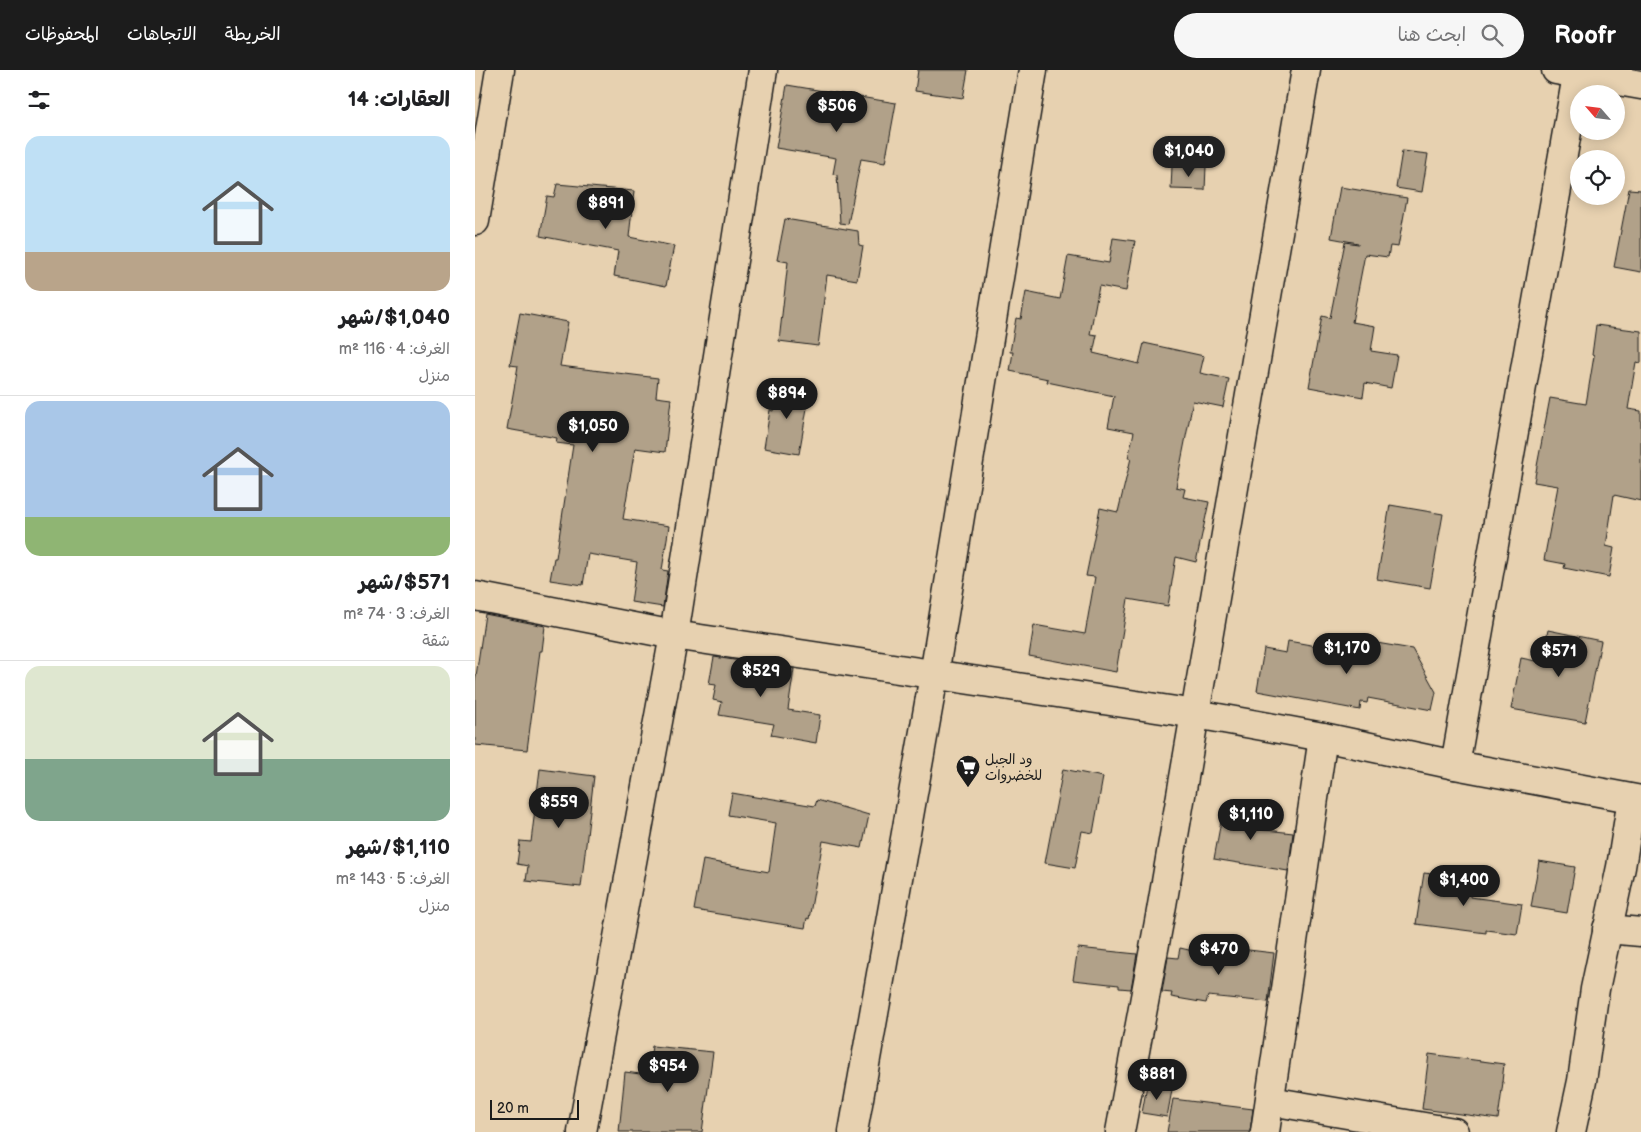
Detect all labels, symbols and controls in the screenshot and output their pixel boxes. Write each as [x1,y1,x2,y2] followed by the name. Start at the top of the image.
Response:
[1174,13,1524,58] search box
[1478,21,1506,49] icon: search
[1554,21,1616,50] text: Roofr
[25,24,99,45] text: المحفوظات
[127,24,197,45] text: الاتجاهات
[225,24,281,45] text: الخريطة
[1398,24,1466,47] text: ابحث هنا
[1570,85,1625,140] north arrow
[1570,85,1625,205] map controls
[25,86,53,114] icon: filters
[348,87,450,112] text: العقارات: 14
[807,90,867,133] pin: $506
[817,97,857,116] text: $506
[1148,136,1230,178] pin: $1,040
[1164,142,1214,161] text: $1,040
[1570,150,1625,205] button: locate
[193,168,283,258] icon: home
[576,188,636,230] pin: $891
[588,194,624,213] text: $891
[339,305,450,330] text: $1,040/شهر
[339,340,450,359] text: الغرف: 4 · 116 m²
[418,367,450,386] text: منزل
[757,378,817,420] pin: $894
[768,384,806,403] text: $894
[552,410,634,453] pin: $1,050
[568,417,618,436] text: $1,050
[193,434,283,524] icon: home
[359,570,450,595] text: $571/شهر
[343,605,450,624] text: الغرف: 3 · 74 m²
[422,632,450,651] text: شقة
[1306,632,1388,675] pin: $1,170
[1529,636,1589,678] pin: $571
[1324,639,1370,658] text: $1,170
[1541,642,1577,661] text: $571
[731,656,791,698] pin: $529
[742,662,780,681] text: $529
[193,699,283,789] icon: home
[985,751,1042,784] place label: ود الجبل للخضروات
[955,754,981,788] supermarket icon: ود الجبل للخضروات
[529,786,589,829] pin: $559
[540,793,578,812] text: $559
[1210,798,1292,841] pin: $1,110
[1229,805,1273,824] text: $1,110
[347,835,450,860] text: $1,110/شهر
[1423,864,1505,907] pin: $1,400
[336,870,450,889] text: الغرف: 5 · 143 m²
[1439,871,1489,890] text: $1,400
[418,897,450,916] text: منزل
[1189,934,1249,976] pin: $470
[1200,940,1238,959] text: $470
[638,1050,698,1093] pin: $954
[649,1057,687,1076] text: $954
[1127,1058,1187,1101] pin: $881
[1139,1065,1175,1084] text: $881
[490,1097,579,1120] scale bar
[497,1100,529,1117] text: 20 m

